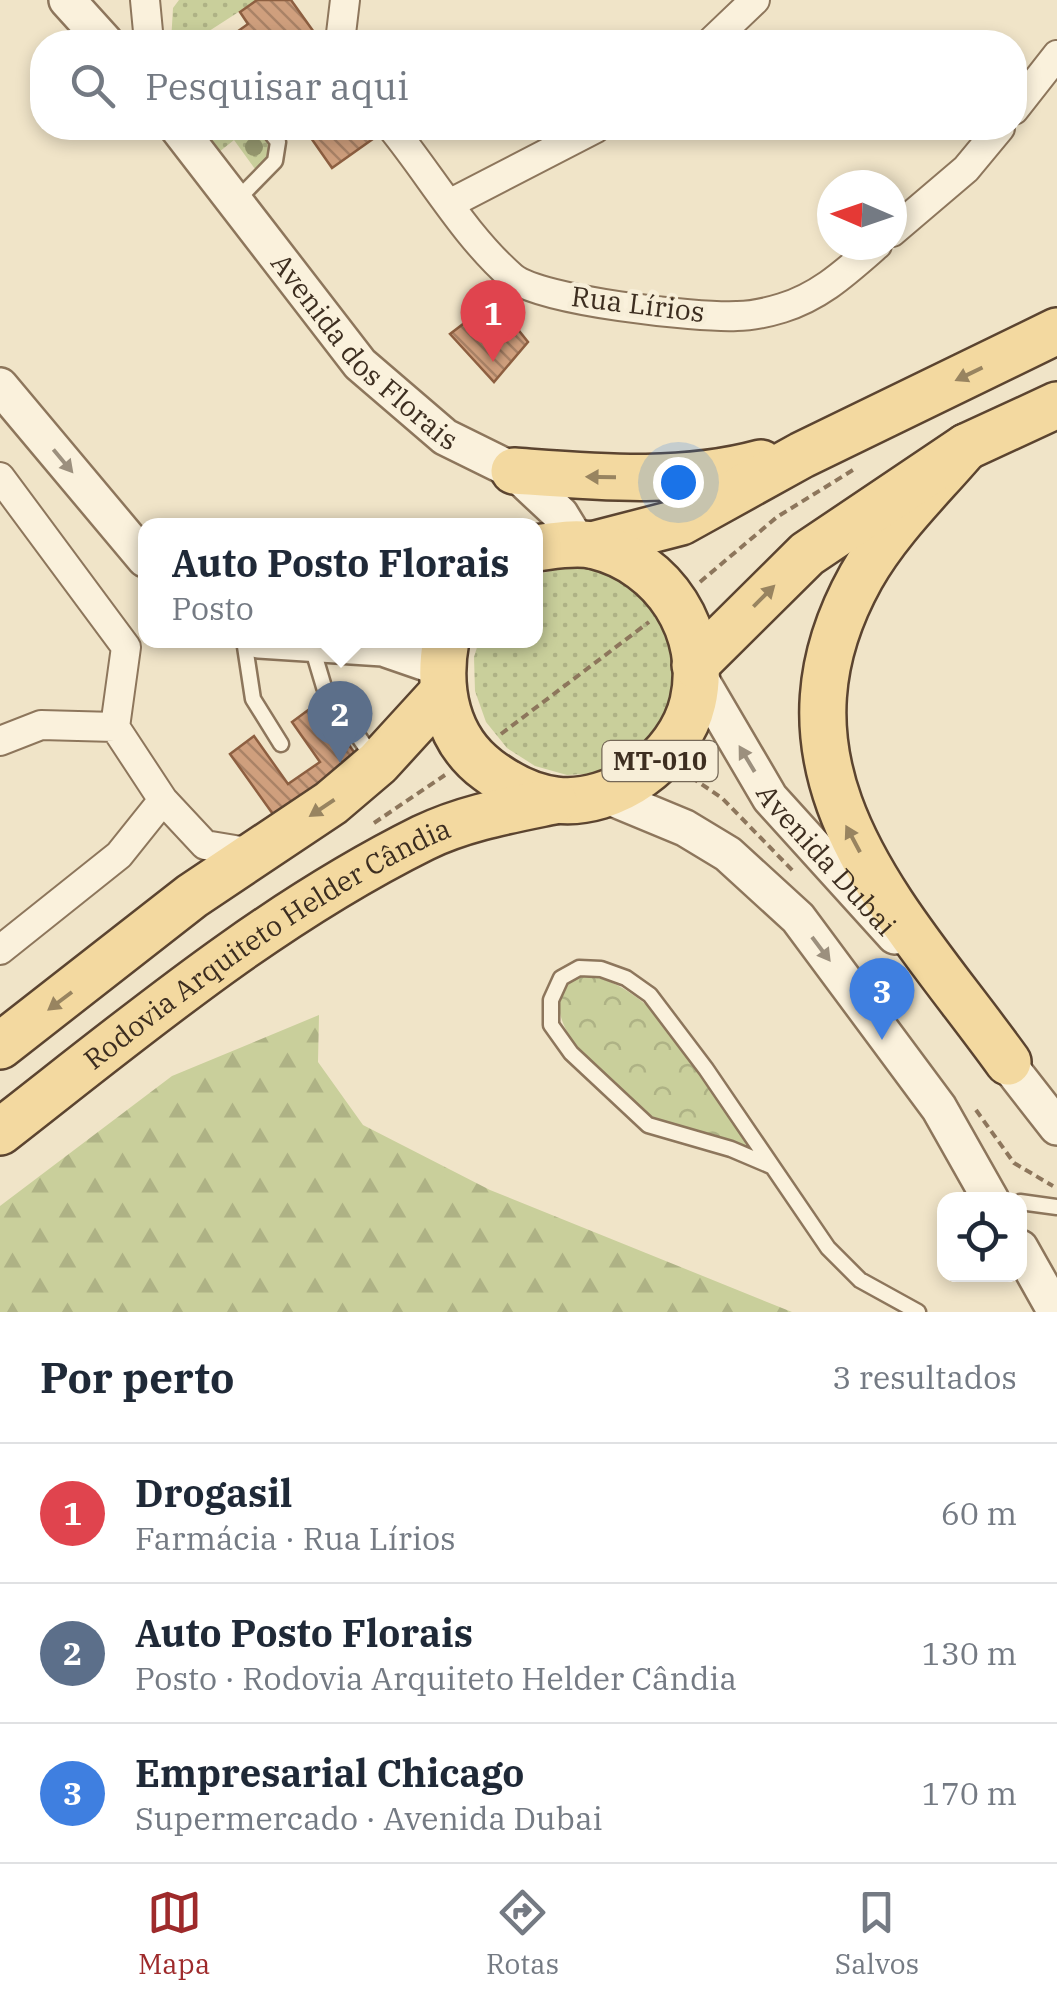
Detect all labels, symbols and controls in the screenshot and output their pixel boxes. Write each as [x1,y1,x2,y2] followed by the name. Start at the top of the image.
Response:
[30,30,1027,140] search box
[65,58,120,113] icon: search
[145,61,409,110] text: Pesquisar aqui
[817,170,907,260] north arrow
[263,245,464,458] street label: Avenida dos Florais
[569,277,707,330] street label: Rua Lírios
[460,280,526,362] pin: 1
[955,365,984,382] one-way arrow
[51,448,73,473] one-way arrow
[653,457,704,508] your location
[585,469,617,485] one-way arrow
[138,518,543,648] popup
[172,538,509,587] text: Auto Posto Florais
[751,585,775,608] one-way arrow
[172,587,254,629] text: Posto
[308,680,372,763] pin: 2
[602,741,718,781] road number: MT-010
[739,744,756,773] one-way arrow
[748,778,905,943] street label: Avenida Dubai
[308,799,335,817] one-way arrow
[76,809,456,1077] street label: Rodovia Arquiteto Helder Cândia
[845,824,862,853] one-way arrow
[810,936,830,962] one-way arrow
[850,958,914,1040] pin: 3
[47,991,73,1010] one-way arrow
[937,1192,1027,1282] map controls
[937,1192,1027,1282] button: locate
[40,1350,234,1405] text: Por perto
[832,1356,1017,1398] text: 3 resultados
[135,1468,292,1517] text: Drogasil
[63,1492,82,1534] text: 1
[941,1492,1017,1534] text: 60 m
[135,1517,456,1559] text: Farmácia · Rua Lírios
[135,1608,473,1657] text: Auto Posto Florais
[63,1632,82,1674] text: 2
[921,1632,1017,1674] text: 130 m
[135,1657,737,1699] text: Posto · Rodovia Arquiteto Helder Cândia
[135,1748,524,1797] text: Empresarial Chicago
[63,1772,82,1814] text: 3
[921,1772,1017,1814] text: 170 m
[135,1797,603,1839] text: Supermercado · Avenida Dubai
[138,1885,210,1982] tab: Mapa
[486,1885,559,1982] tab: Rotas
[835,1885,919,1982] tab: Salvos

